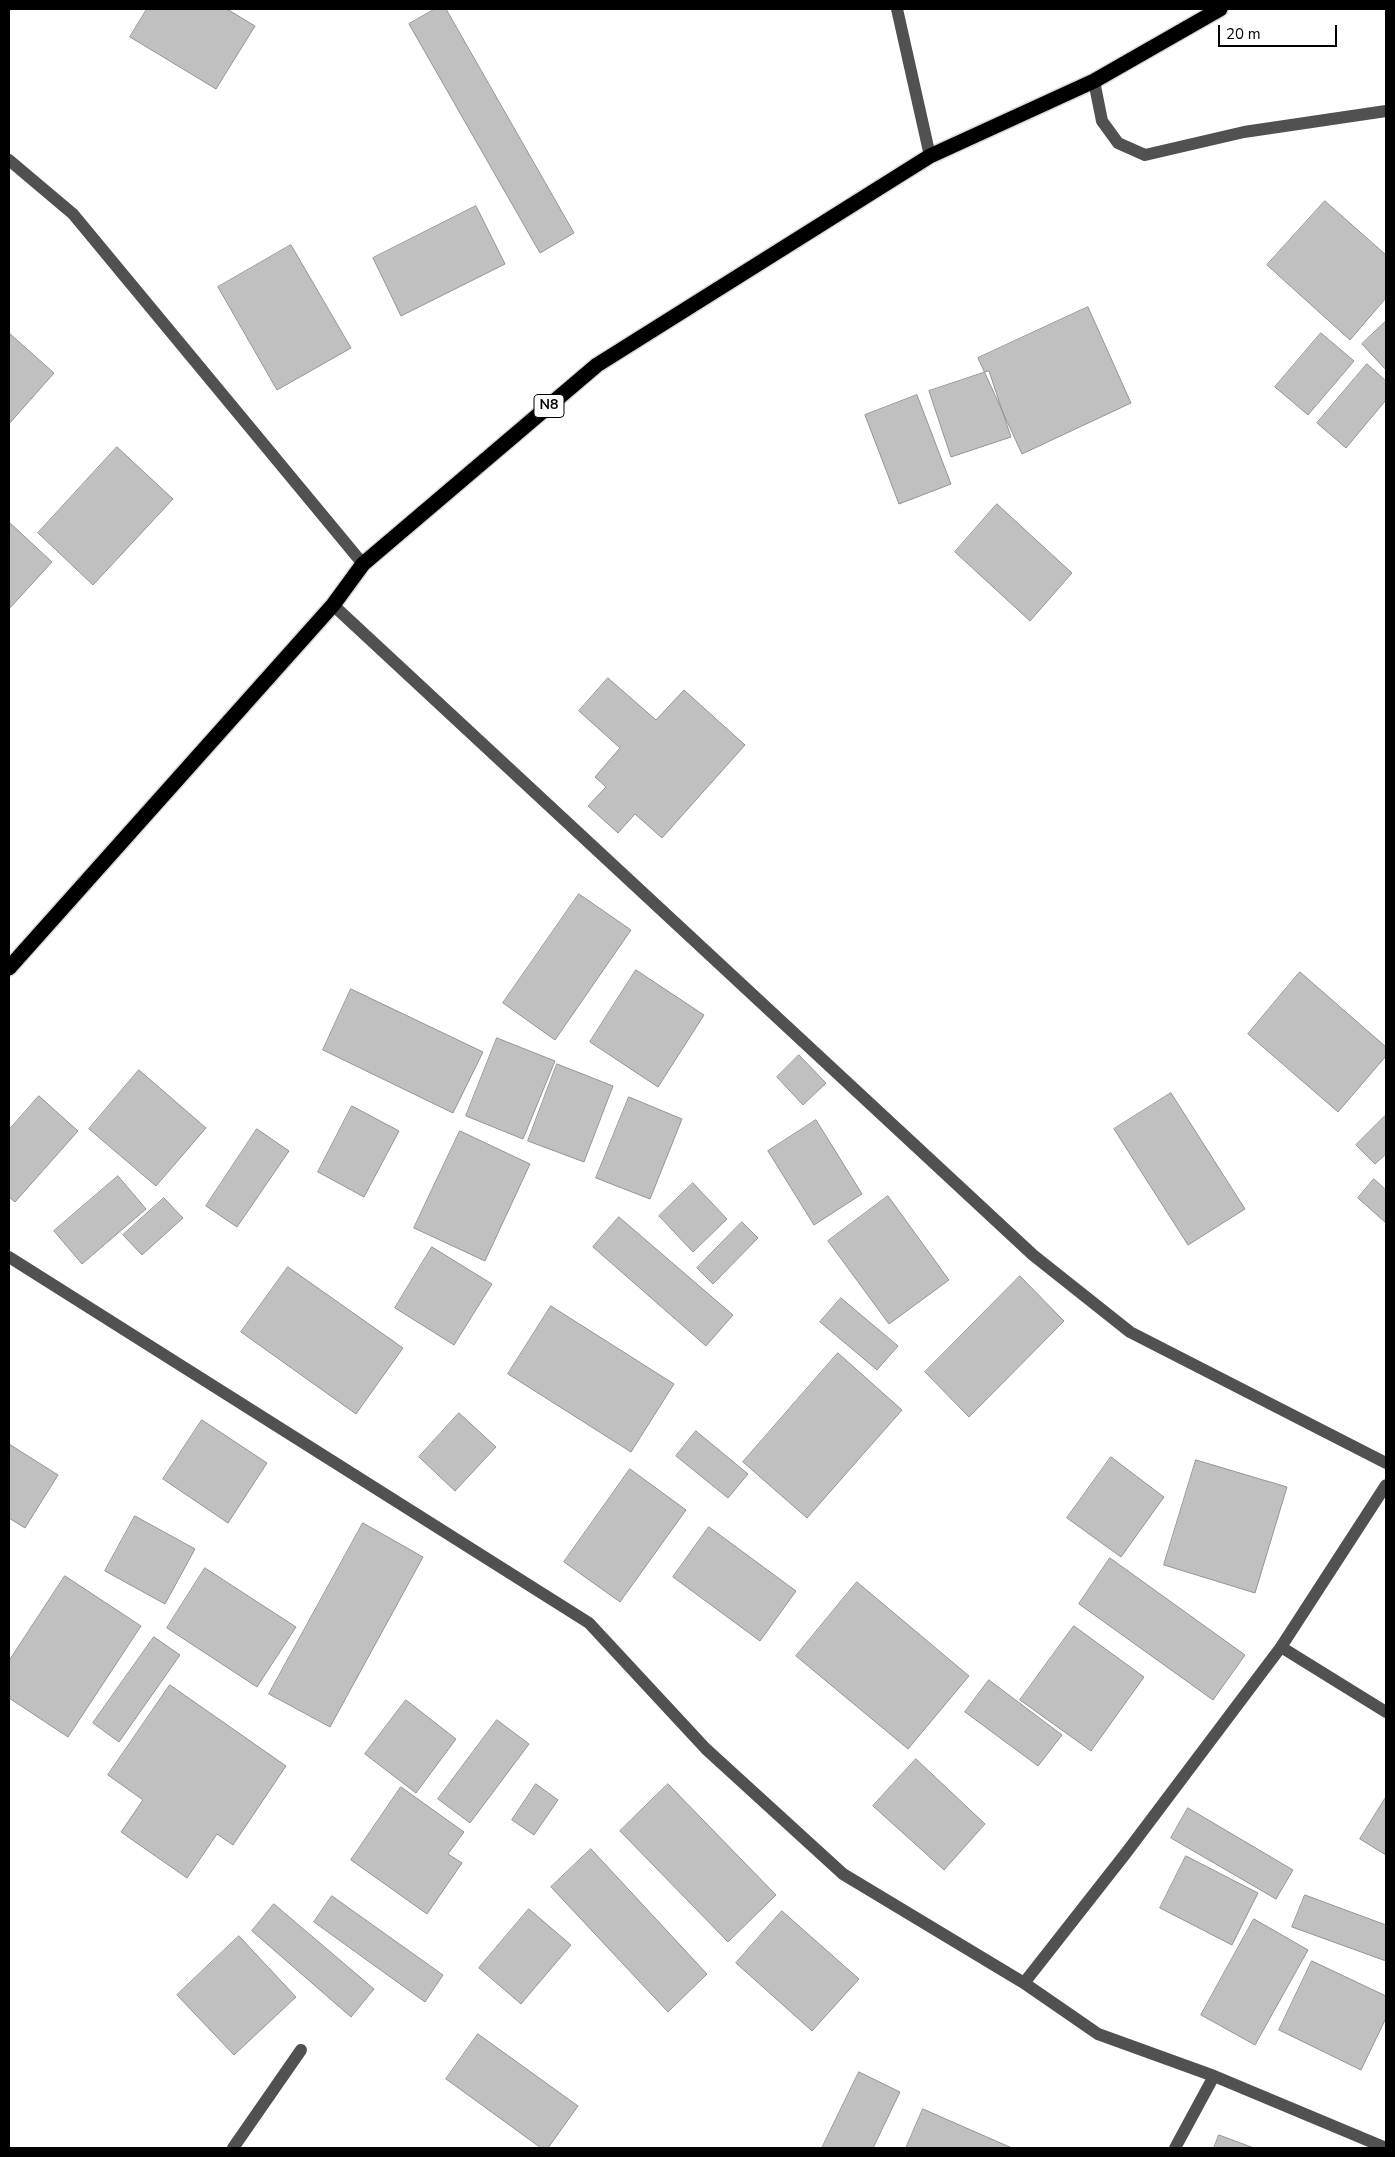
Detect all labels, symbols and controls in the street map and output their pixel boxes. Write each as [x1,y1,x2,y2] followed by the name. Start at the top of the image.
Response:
[1220,15,1339,47] scale bar
[1226,24,1261,44] text: 20 m
[534,394,564,418] road number: N8

